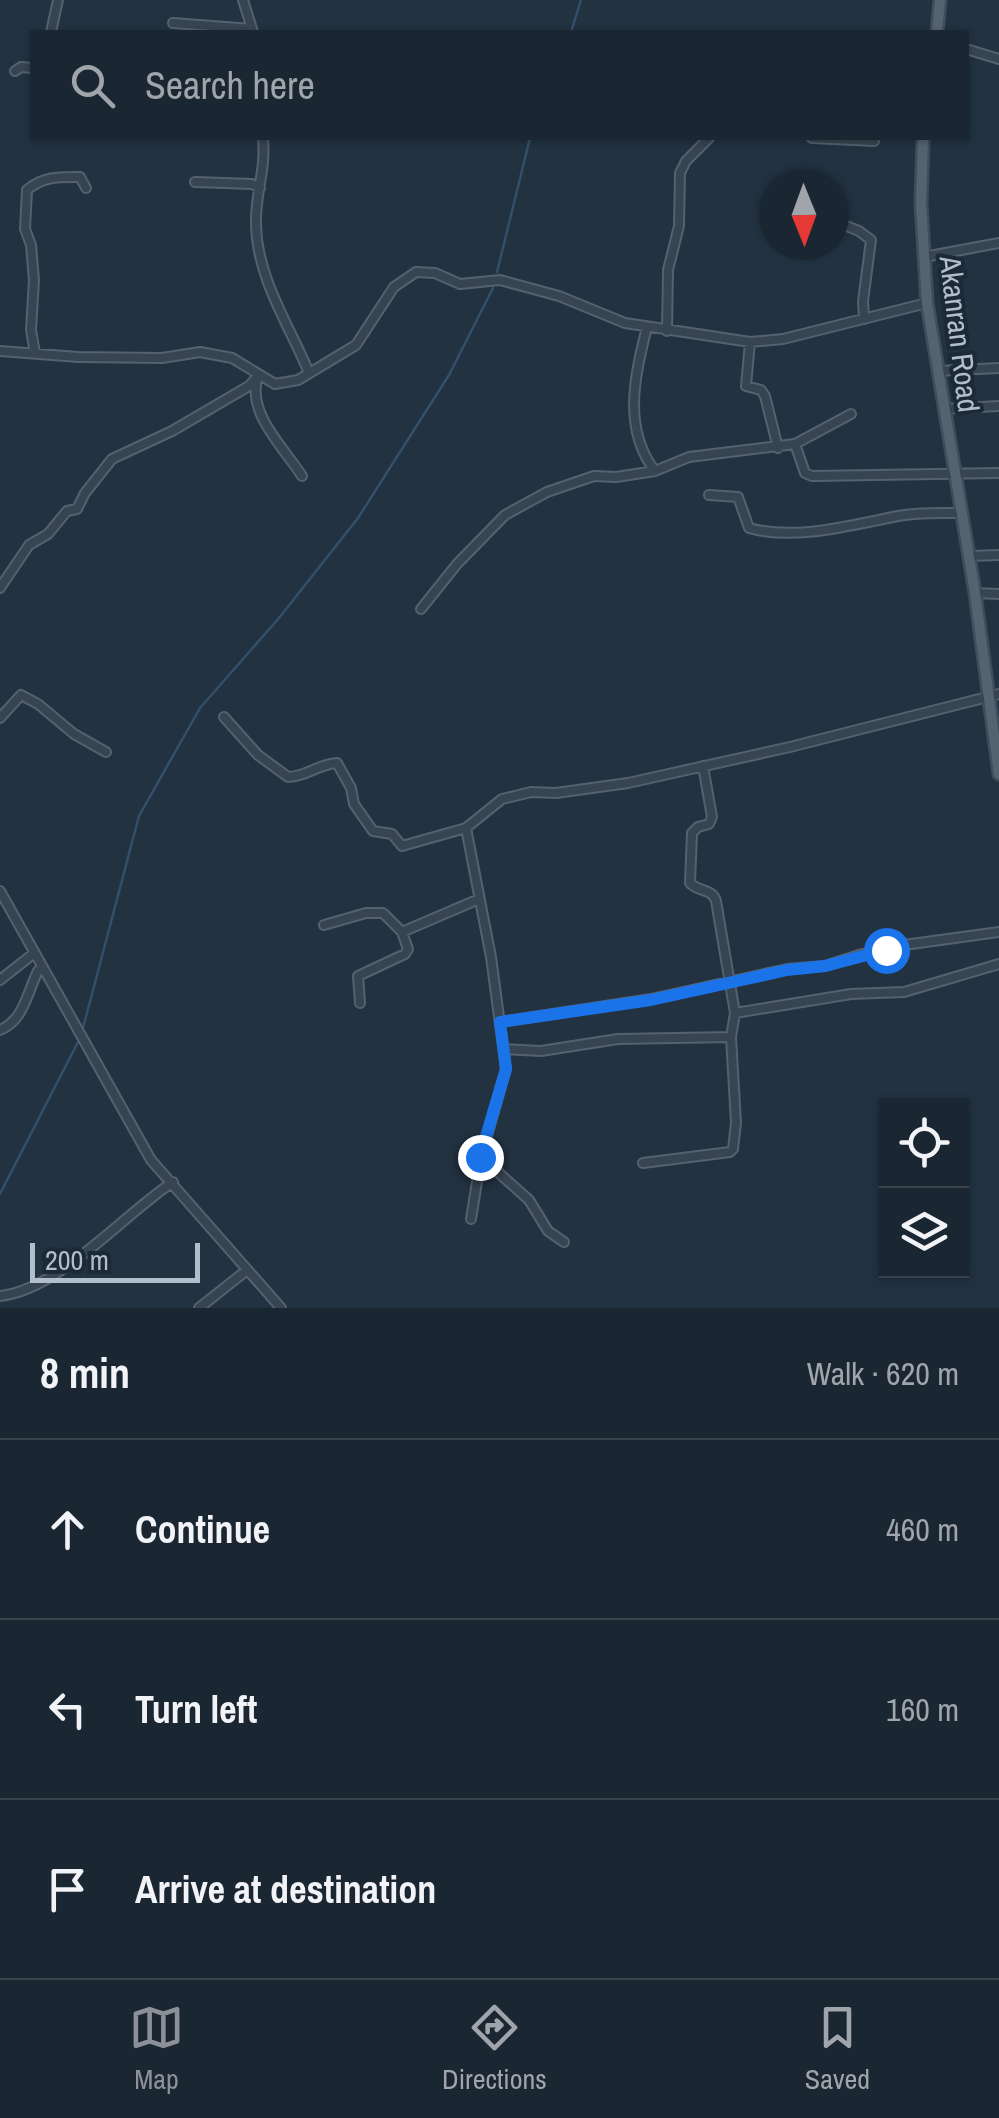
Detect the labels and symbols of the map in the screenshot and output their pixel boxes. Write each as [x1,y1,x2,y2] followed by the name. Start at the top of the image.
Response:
[759,170,849,260] north arrow
[930,253,989,414] street label: Akanran Road
[864,928,910,974] route start
[458,1135,504,1181] route end
[30,1238,200,1282] scale bar

